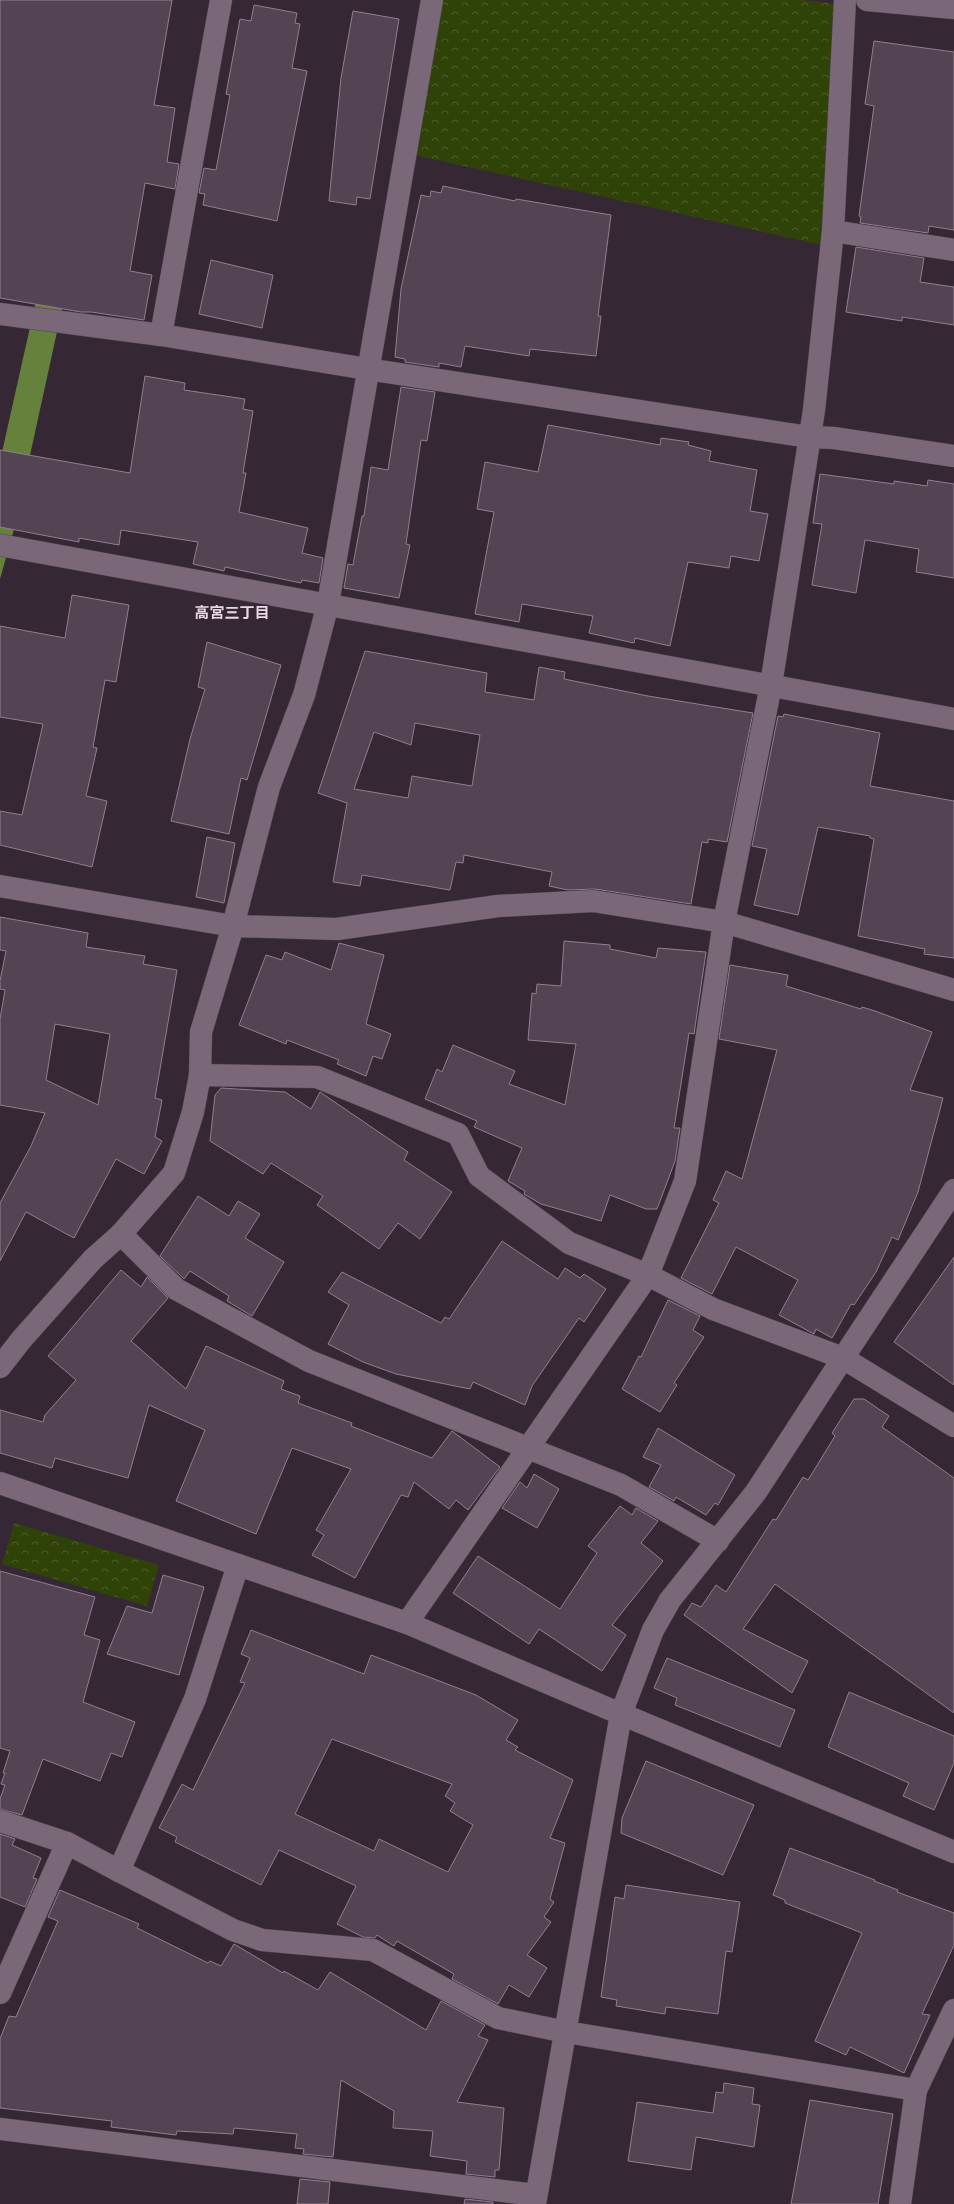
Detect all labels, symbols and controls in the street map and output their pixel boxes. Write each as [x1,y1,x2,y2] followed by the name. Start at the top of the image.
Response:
[194,604,270,622] district label: 高宮三丁目

